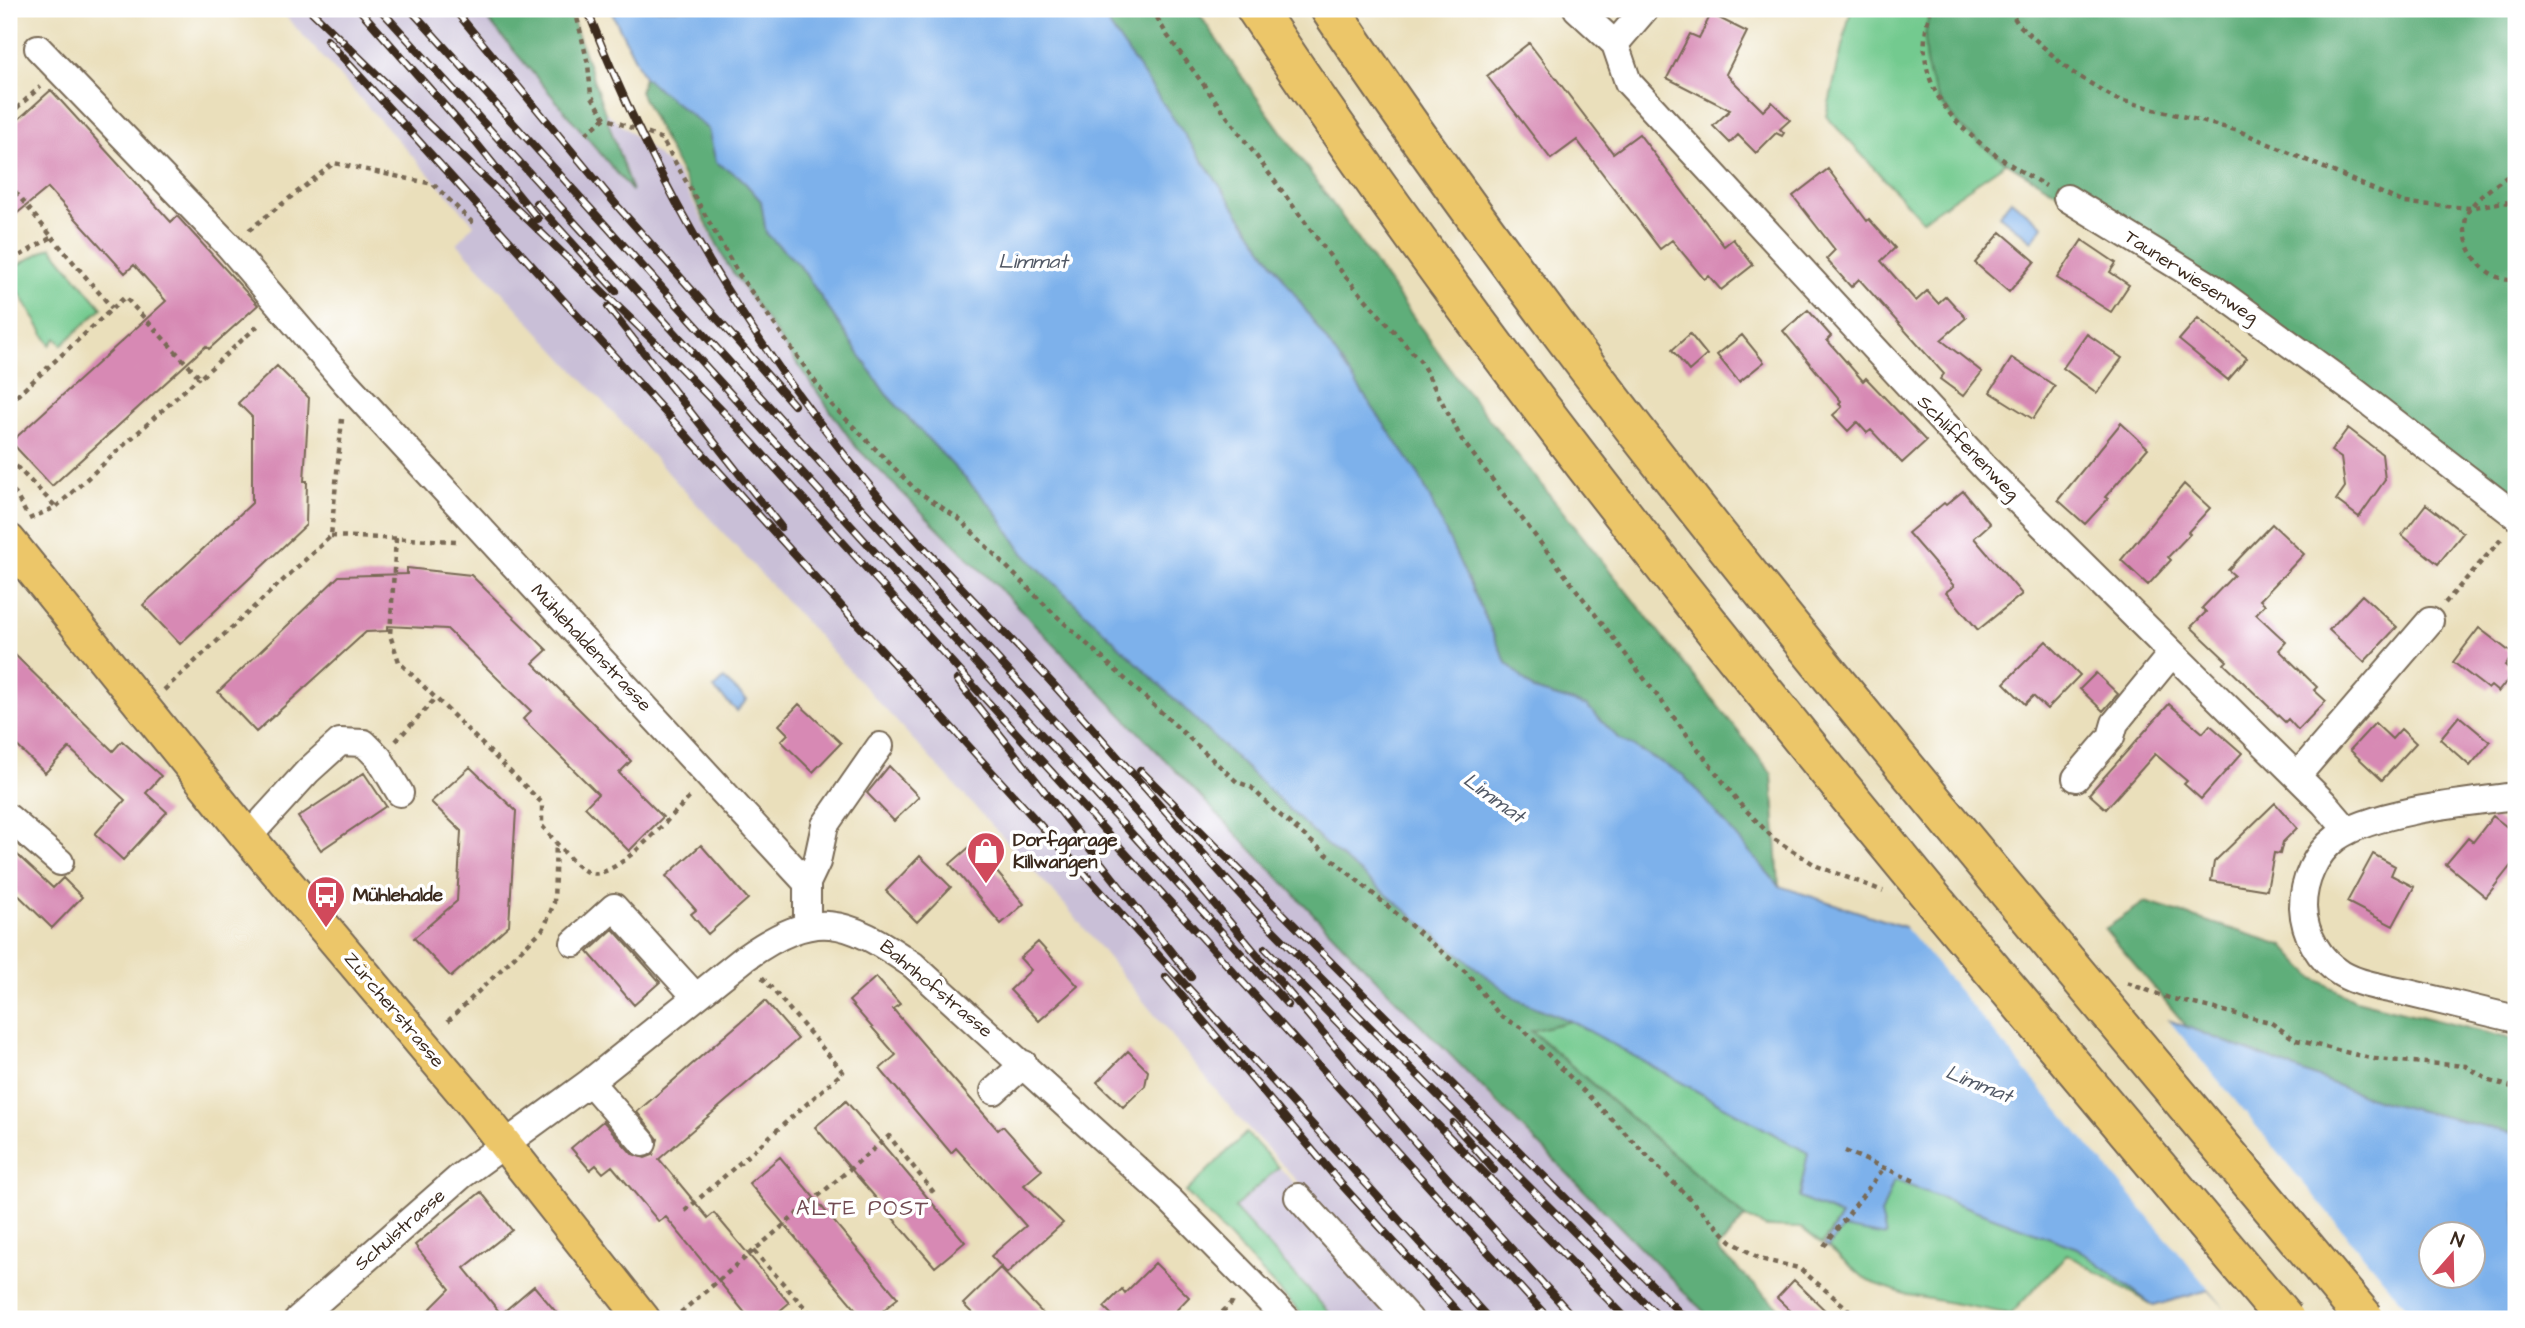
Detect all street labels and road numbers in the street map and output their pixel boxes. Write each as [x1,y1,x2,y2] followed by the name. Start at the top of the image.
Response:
[2118,224,2263,331] street label: Taunerwiesenweg
[1910,389,2025,508] street label: Schliffenenweg
[524,578,658,718] street label: Mühlehaldenstrasse
[874,934,998,1044] street label: Bahnhofstrasse
[337,946,451,1074] street label: Zürcherstrasse
[349,1183,451,1277] street label: Schulstrasse

